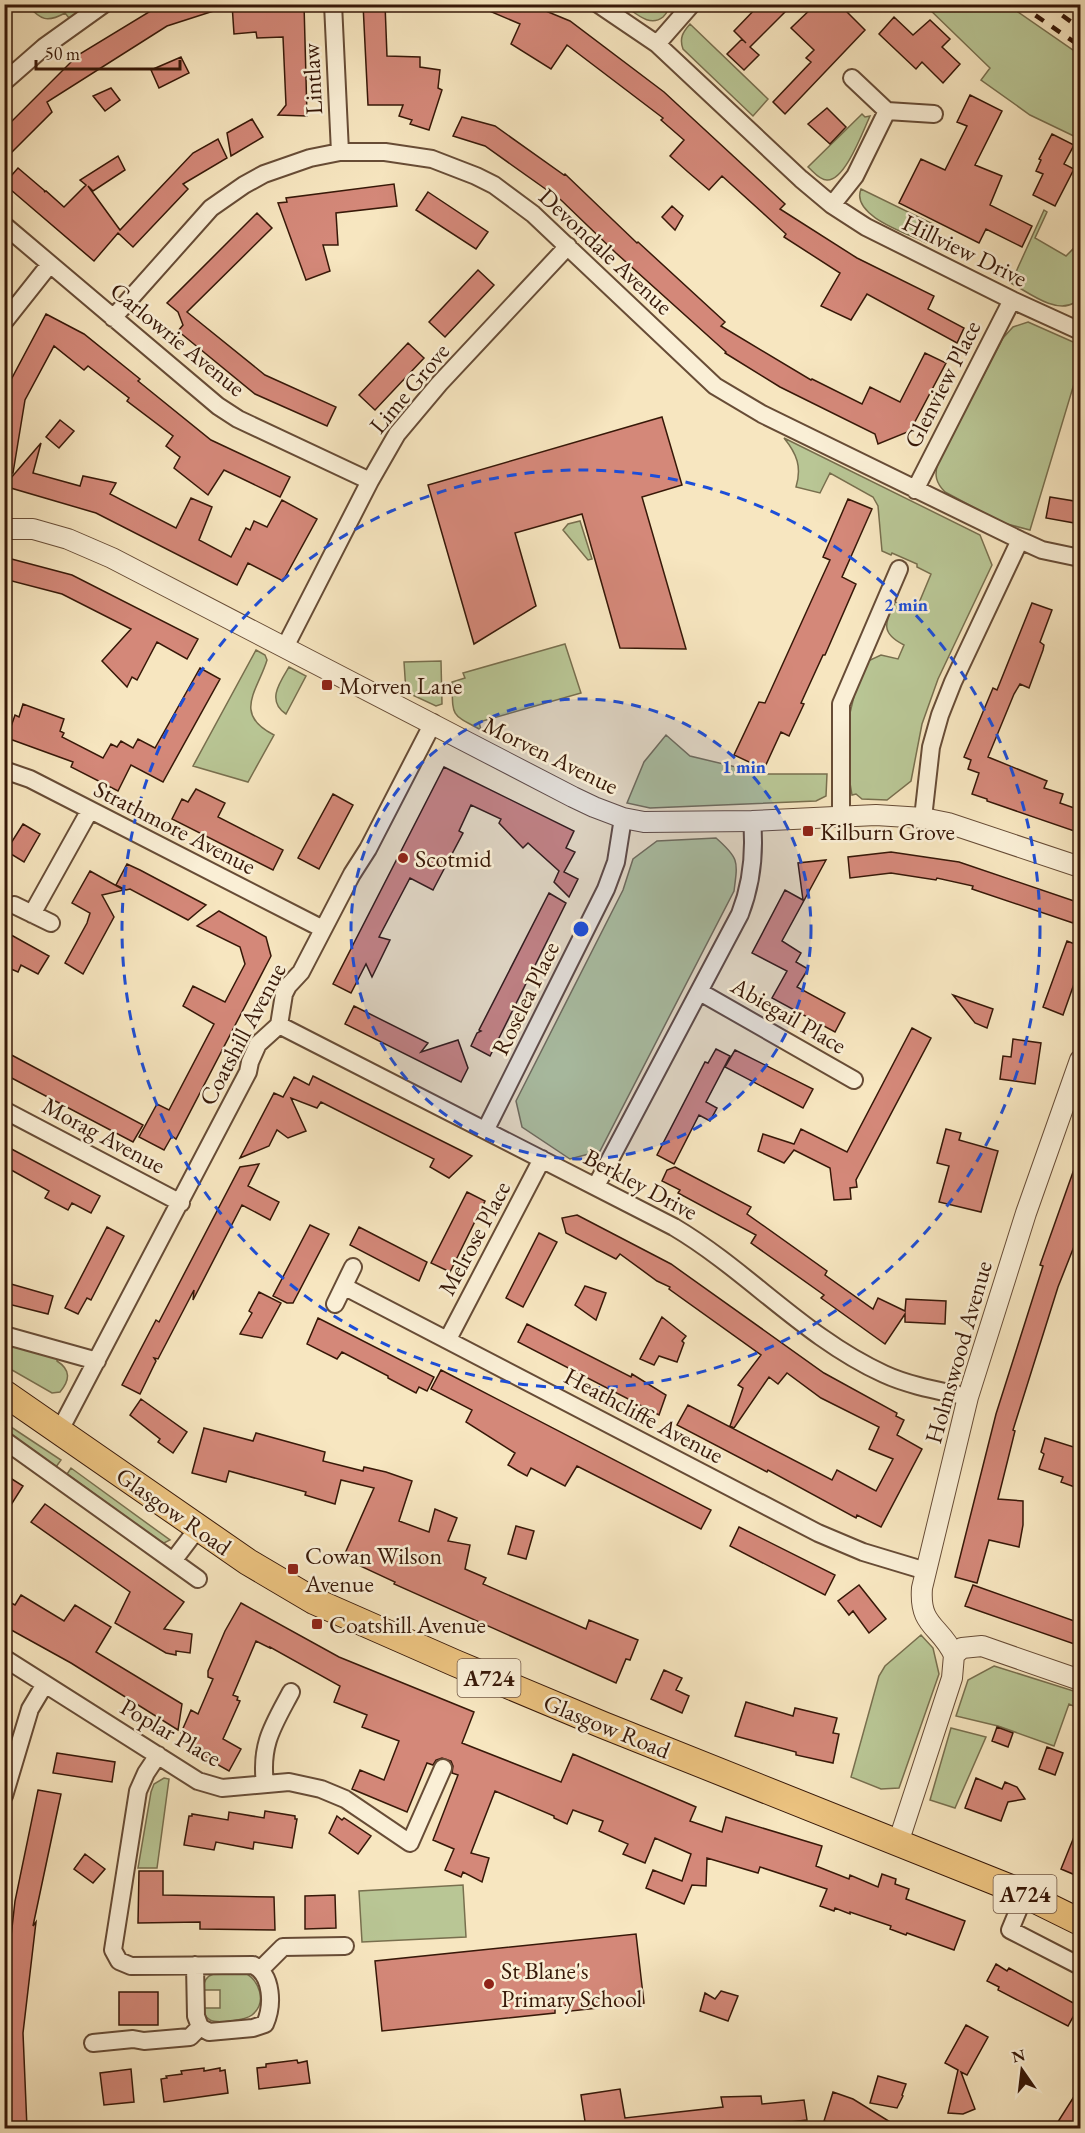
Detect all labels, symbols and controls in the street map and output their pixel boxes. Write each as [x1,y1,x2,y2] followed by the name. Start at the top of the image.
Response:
[36,33,180,71] scale bar
[45,42,80,65] text: 50 m
[295,42,329,115] street label: Lintlaw
[532,181,680,321] street label: Devondale Avenue
[897,206,1033,294] street label: Hillview Drive
[104,275,252,403] street label: Carlowrie Avenue
[897,315,987,453] street label: Glenview Place
[362,336,456,440] street label: Lime Grove
[884,593,928,616] text: 2 min
[339,670,462,701] place label: Morven Lane
[320,678,334,692] marker: Morven Lane
[478,709,624,801] street label: Morven Avenue
[722,755,766,778] text: 1 min
[89,773,261,881] street label: Strathmore Avenue
[820,816,955,847] place label: Kilburn Grove
[801,824,815,838] marker: Kilburn Grove
[415,843,492,874] place label: Scotmid
[396,851,410,865] marker: Scotmid
[571,919,591,939] centre of rings
[484,936,566,1060] street label: Roselea Place
[192,958,292,1110] street label: Coatshill Avenue
[725,969,852,1060] street label: Abiegail Place
[37,1090,171,1180] street label: Morag Avenue
[579,1141,703,1227] street label: Berkley Drive
[431,1175,517,1301] street label: Melrose Place
[917,1257,999,1447] street label: Holmswood Avenue
[559,1360,729,1470] street label: Heathcliffe Avenue
[110,1460,238,1563] street label: Glasgow Road
[304,1540,442,1599] place label: Cowan Wilson Avenue
[286,1562,300,1576] marker: Cowan Wilson Avenue
[329,1609,486,1640] place label: Coatshill Avenue
[310,1617,324,1631] marker: Coatshill Avenue
[458,1659,520,1697] road number: A724
[539,1687,676,1766] street label: Glasgow Road
[115,1691,227,1773] street label: Poplar Place
[994,1875,1056,1913] road number: A724
[501,1955,642,2014] place label: St Blane's Primary School
[482,1977,496,1991] marker: St Blane's Primary School
[992,2040,1052,2100] north arrow
[1010,2044,1027,2068] text: N

